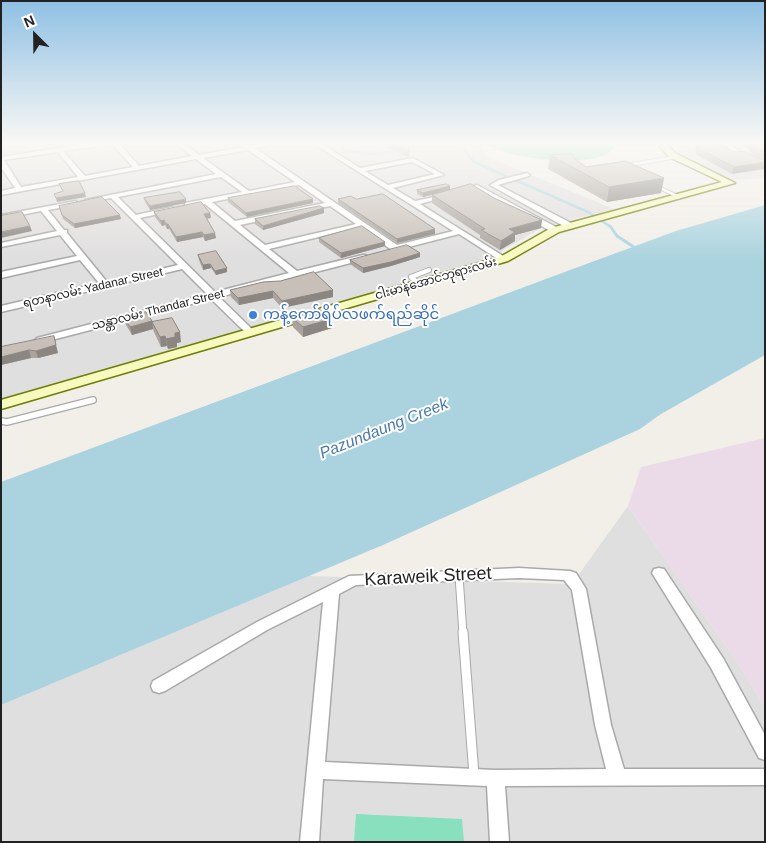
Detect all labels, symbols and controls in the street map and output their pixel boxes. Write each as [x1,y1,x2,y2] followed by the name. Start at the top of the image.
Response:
[10,10,60,60] north arrow
[21,12,37,31] text: N
[373,255,499,303] street label: ငါးမာန်အောင်ဘုရားလမ်း
[22,265,164,311] street label: ရတနာလမ်း Yadanar Street
[90,287,226,333] street label: သန္တာလမ်း Thandar Street
[263,306,439,324] place label: ကန့်ကော်ရိပ်လဖက်ရည်ဆိုင်
[247,309,259,321] marker: ကန့်ကော်ရိပ်လဖက်ရည်ဆိုင်
[317,394,451,464] water label: Pazundaung Creek
[364,563,492,591] street label: Karaweik Street

